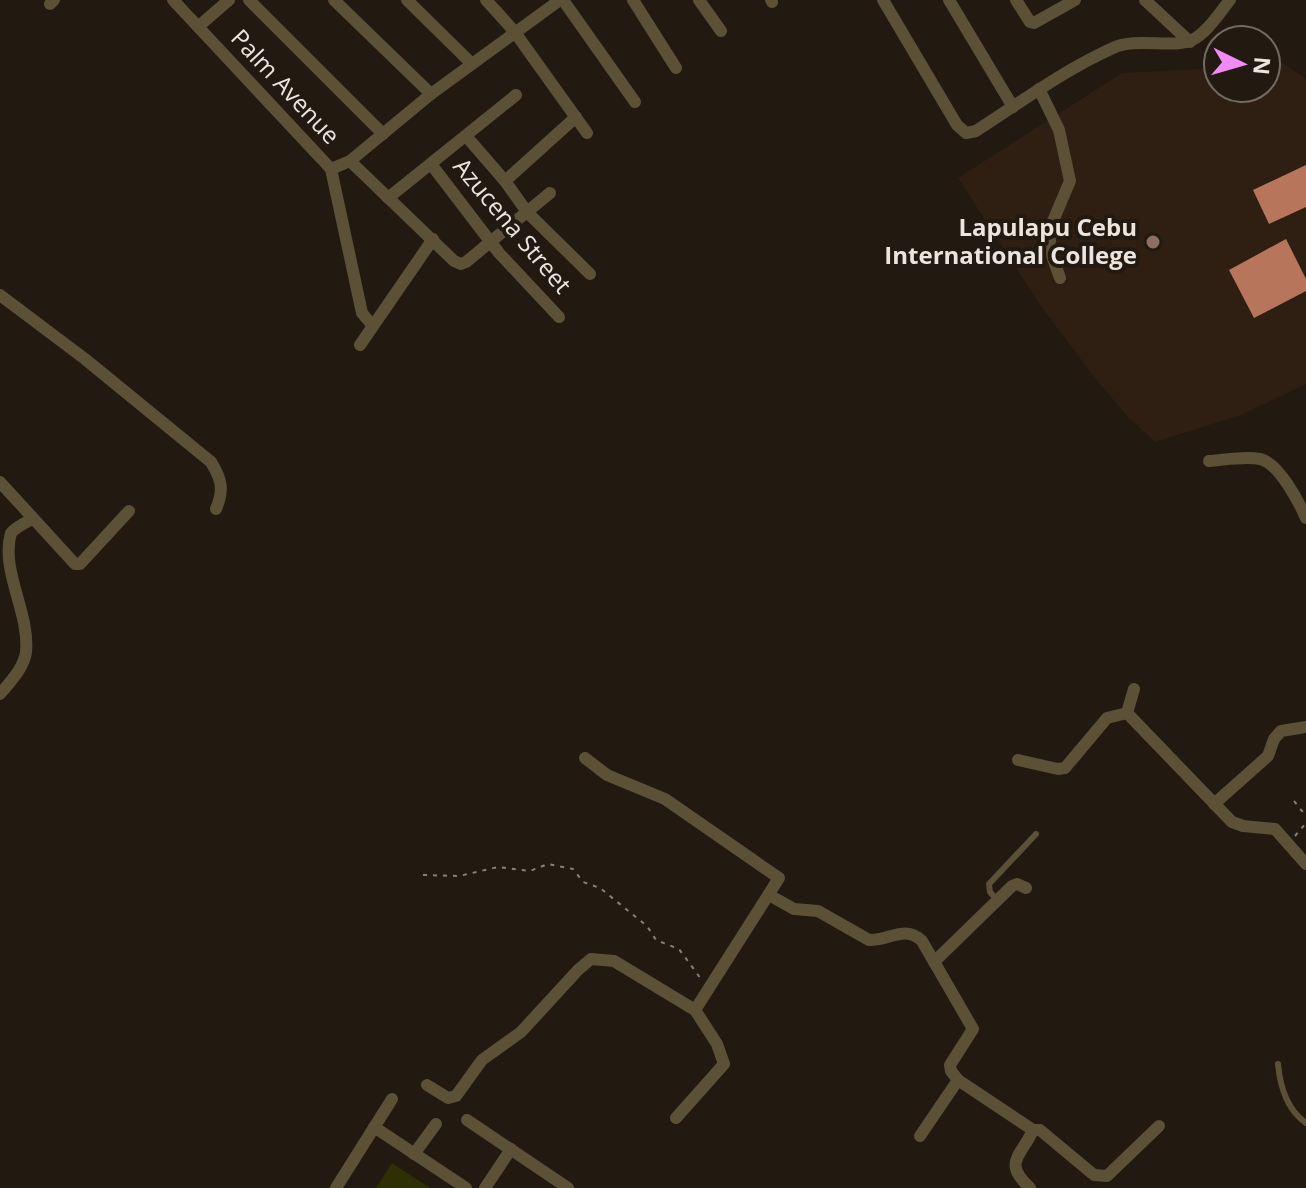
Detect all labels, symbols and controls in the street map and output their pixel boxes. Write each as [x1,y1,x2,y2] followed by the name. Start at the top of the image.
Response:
[224,21,348,151] street label: Palm Avenue
[1202,24,1282,104] north arrow
[1247,56,1279,76] text: N
[447,150,580,300] street label: Azucena Street
[884,210,1137,271] place label: Lapulapu Cebu International College
[1144,233,1162,251] marker: Lapulapu Cebu International College

